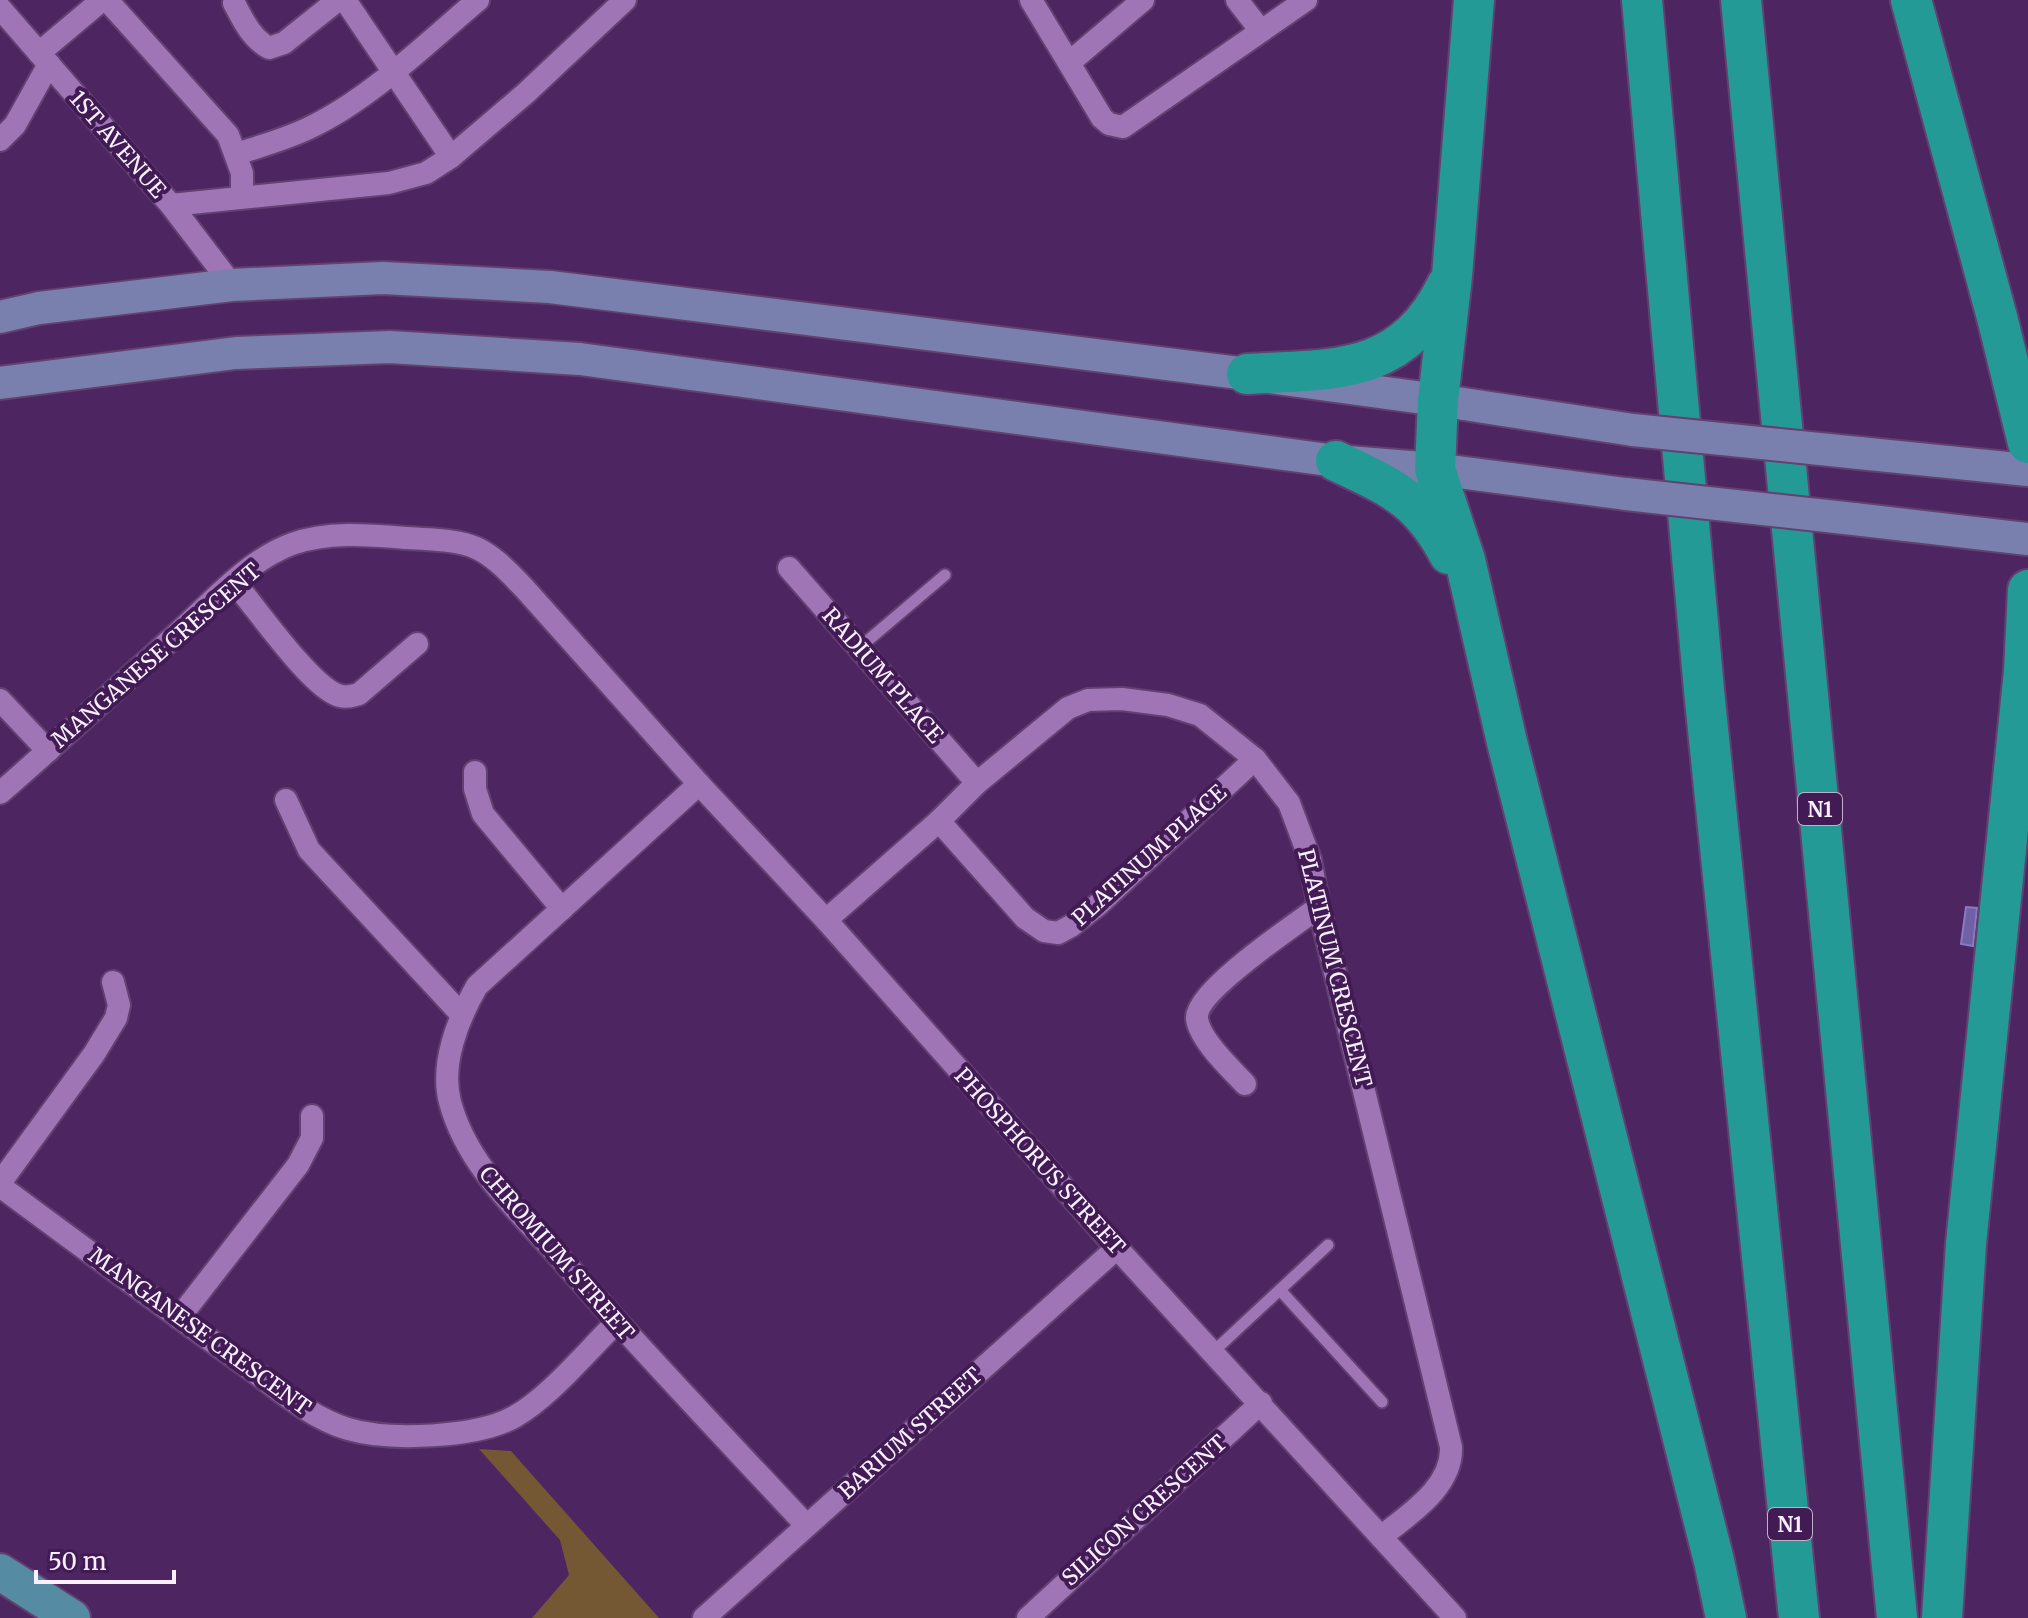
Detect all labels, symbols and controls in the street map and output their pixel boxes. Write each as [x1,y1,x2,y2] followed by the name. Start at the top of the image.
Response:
[64,85,172,203] street label: 1ST AVENUE
[46,557,266,753] street label: MANGANESE CRESCENT
[817,602,949,749] street label: RADIUM PLACE
[1066,778,1232,932] street label: PLATINUM PLACE
[1798,793,1842,825] road number: N1
[1292,846,1378,1090] street label: PLATINUM CRESCENT
[949,1062,1131,1260] street label: PHOSPHORUS STREET
[474,1160,640,1346] street label: CHROMIUM STREET
[83,1241,317,1421] street label: MANGANESE CRESCENT
[832,1361,988,1505] street label: BARIUM STREET
[1056,1429,1232,1591] street label: SILICON CRESCENT
[1768,1508,1812,1540] road number: N1
[36,1534,174,1584] scale bar
[48,1546,107,1577] text: 50 m

